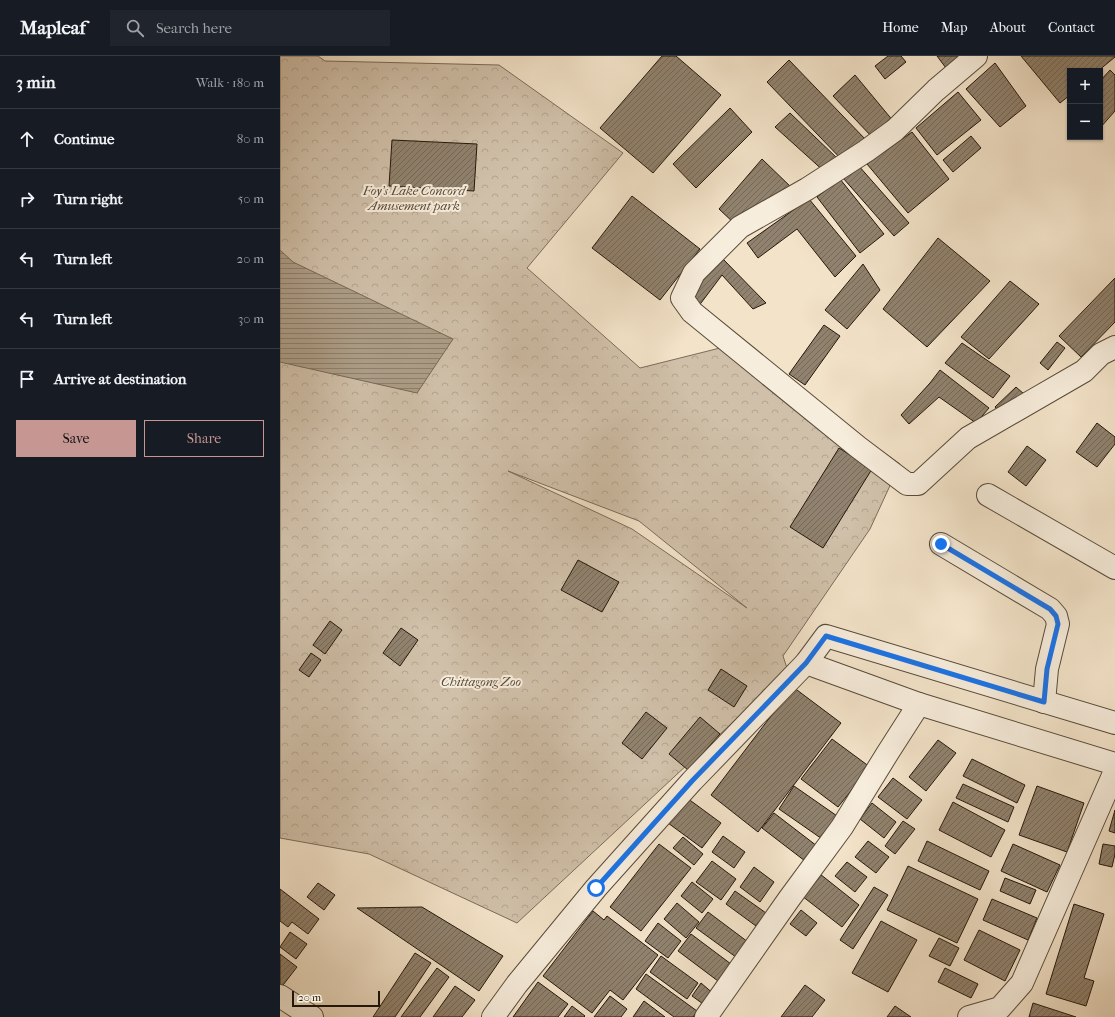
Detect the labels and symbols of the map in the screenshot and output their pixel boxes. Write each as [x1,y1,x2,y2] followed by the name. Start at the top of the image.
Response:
[362,183,467,213] park label: Foy's Lake Concord Amusement park
[932,535,950,553] route end
[441,674,521,689] park label: Chittagong Zoo
[587,879,605,897] route start
[292,989,380,1008] scale bar

